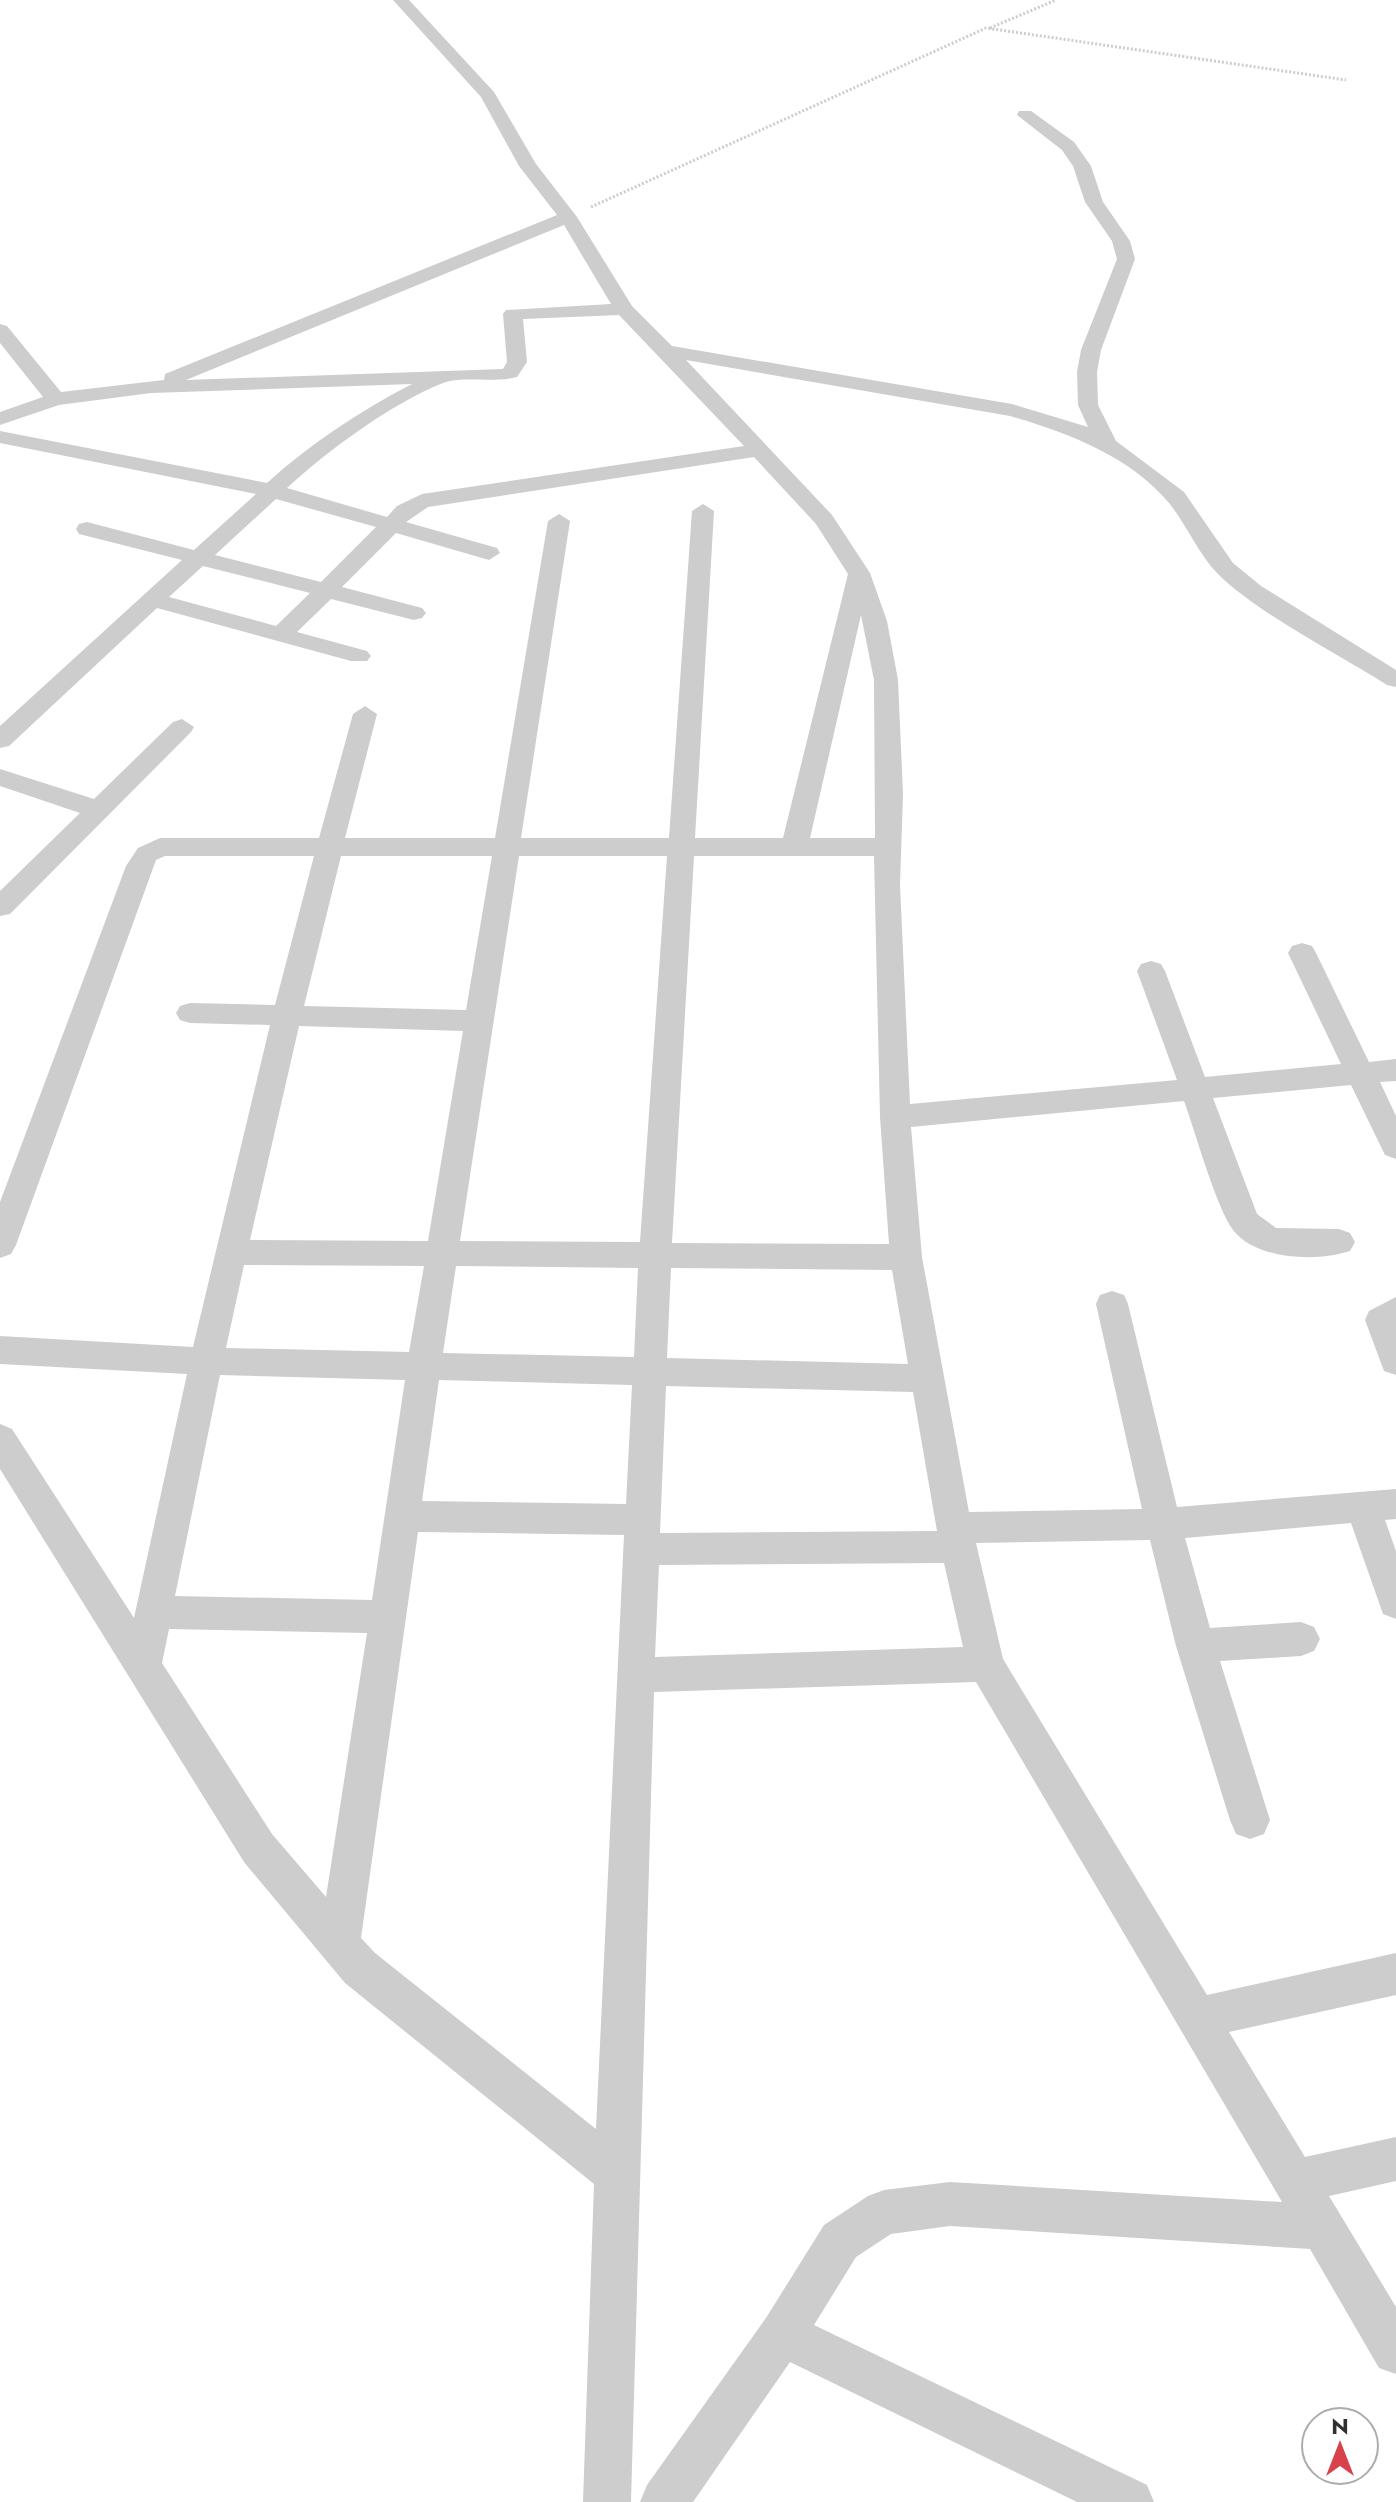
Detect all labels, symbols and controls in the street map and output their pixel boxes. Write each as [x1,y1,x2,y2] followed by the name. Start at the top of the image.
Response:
[1300,2406,1380,2486] north arrow
[1331,2410,1349,2442] text: N

